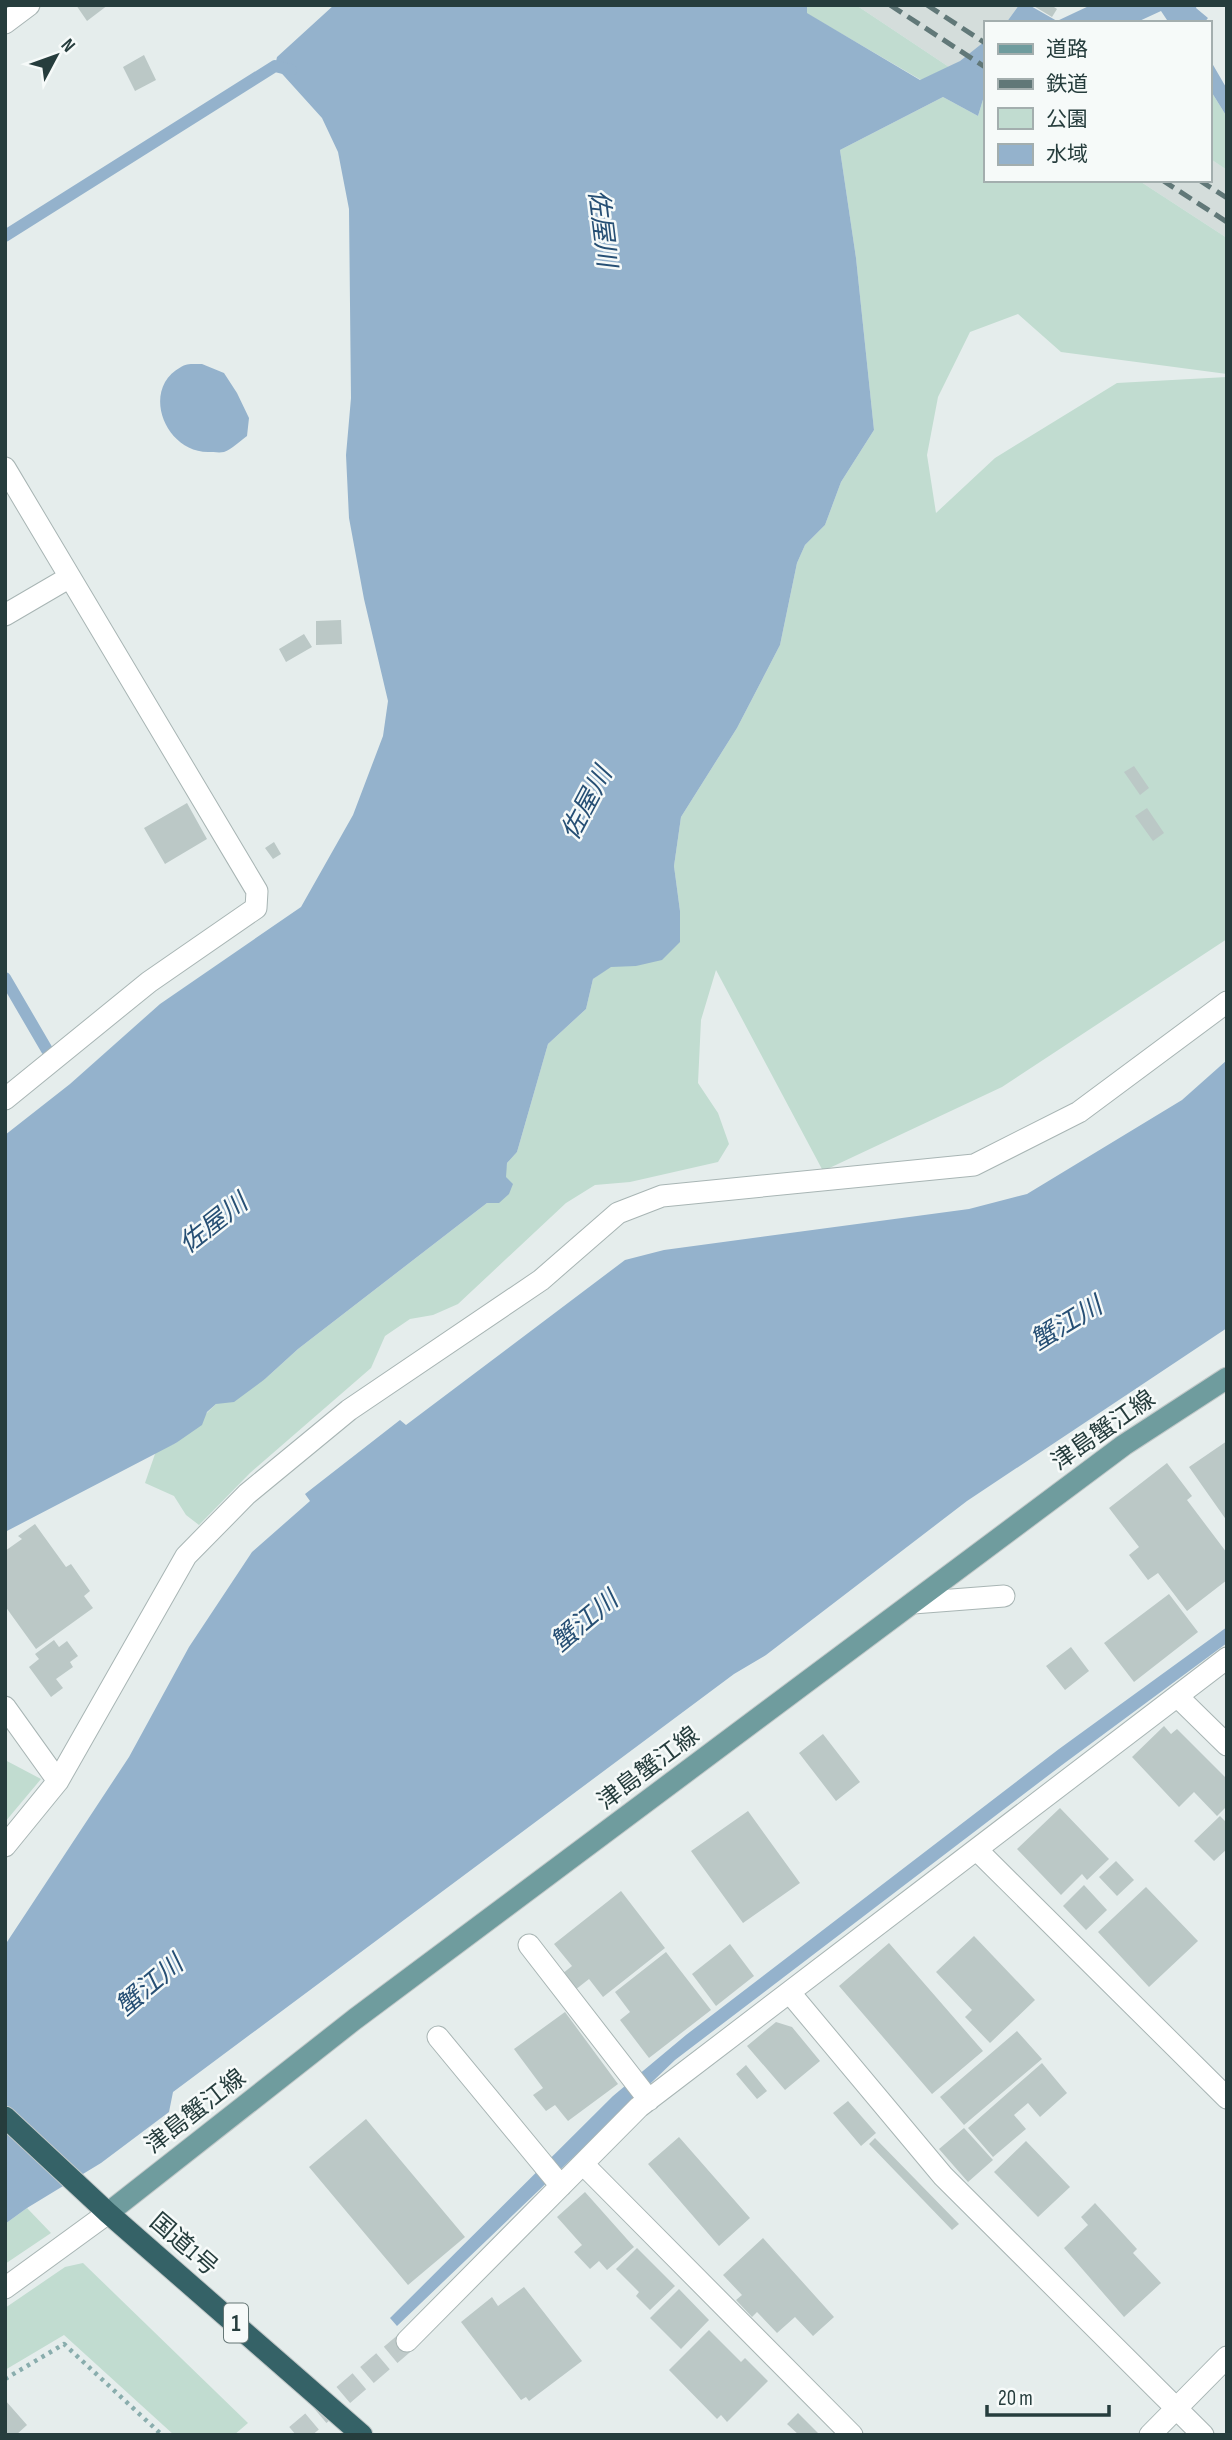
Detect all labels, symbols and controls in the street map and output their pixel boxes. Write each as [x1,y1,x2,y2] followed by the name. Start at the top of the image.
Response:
[21,21,91,91] north arrow
[984,21,1211,182] legend
[56,34,80,57] text: N
[1046,37,1088,62] text: 道路
[1046,72,1088,97] text: 鉄道
[1046,107,1088,132] text: 公園
[1046,142,1088,167] text: 水域
[581,188,622,272] water label: 佐屋川
[555,759,621,845] water label: 佐屋川
[174,1186,257,1260] water label: 佐屋川
[1025,1289,1111,1358] water label: 蟹江川
[1046,1384,1161,1477] street label: 津島蟹江線
[545,1583,627,1659] water label: 蟹江川
[592,1721,705,1816] street label: 津島蟹江線
[110,1947,192,2023] water label: 蟹江川
[139,2063,252,2160] street label: 津島蟹江線
[144,2207,224,2282] street label: 国道1号
[224,2304,248,2342] road number: 1
[987,2374,1110,2418] scale bar
[998,2386,1033,2411] text: 20 m

